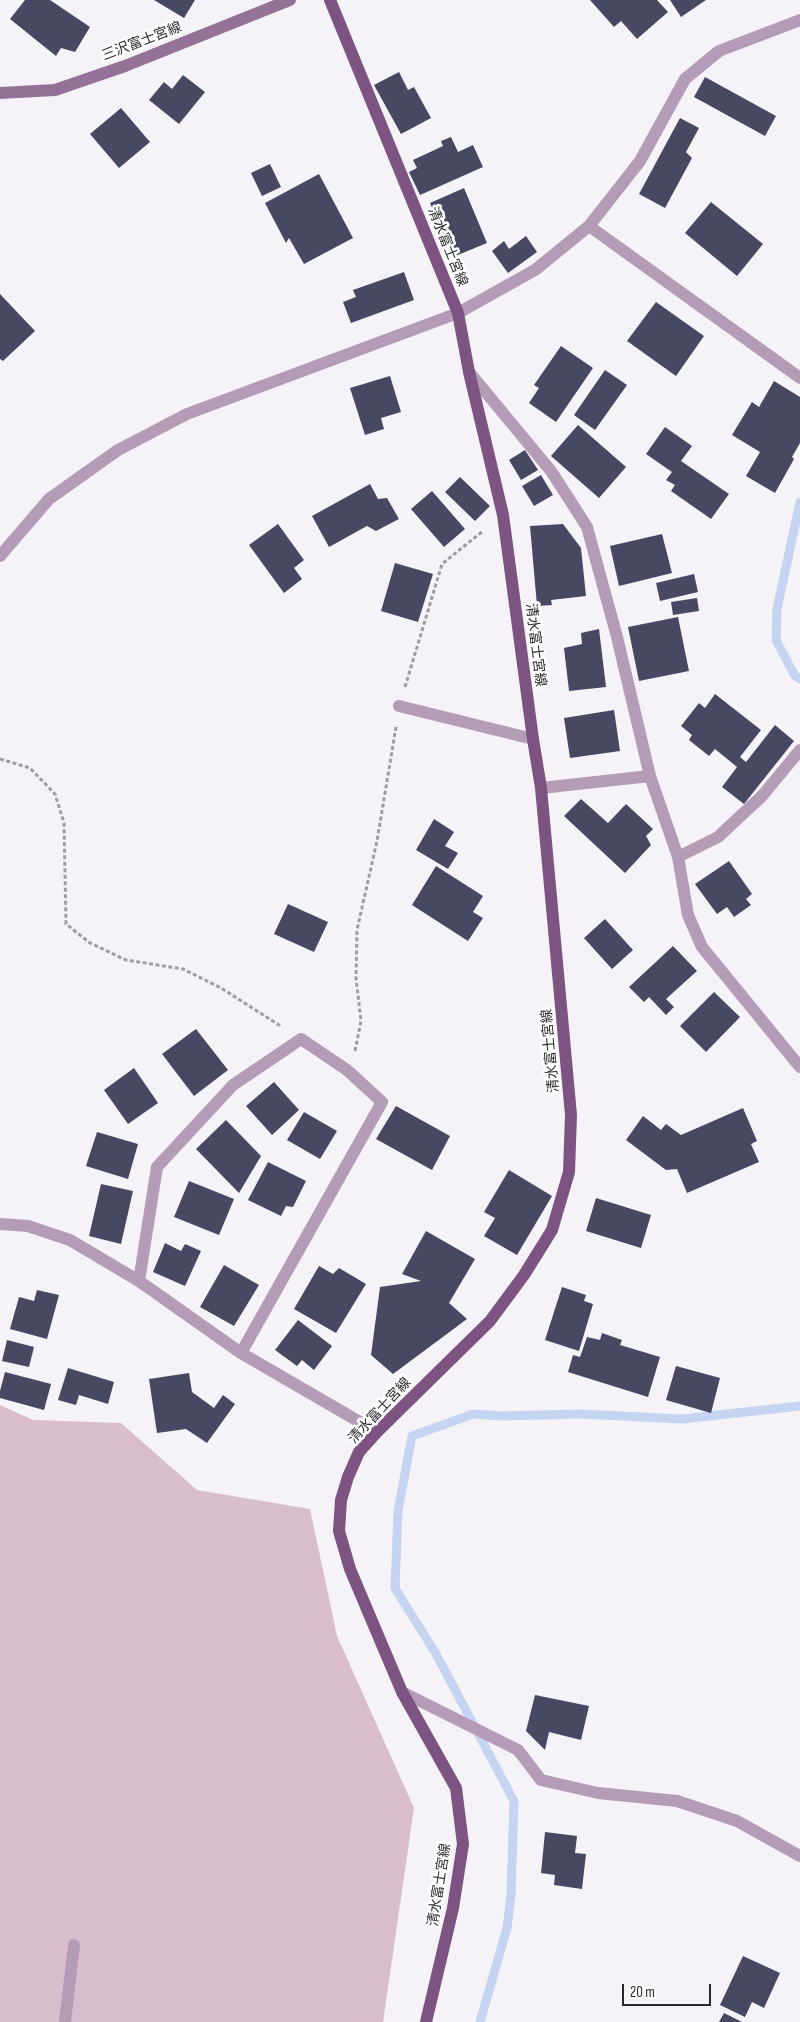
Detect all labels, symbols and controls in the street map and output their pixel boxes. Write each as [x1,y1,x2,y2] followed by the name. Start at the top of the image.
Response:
[100,19,184,65] street label: 三沢富士宮線
[423,205,471,289] street label: 清水富士宮線
[522,602,548,688] street label: 清水富士宮線
[539,1008,563,1094] street label: 清水富士宮線
[345,1375,415,1447] street label: 清水富士宮線
[425,1842,455,1928] street label: 清水富士宮線
[625,1974,714,2006] scale bar
[630,1983,655,2002] text: 20 m

